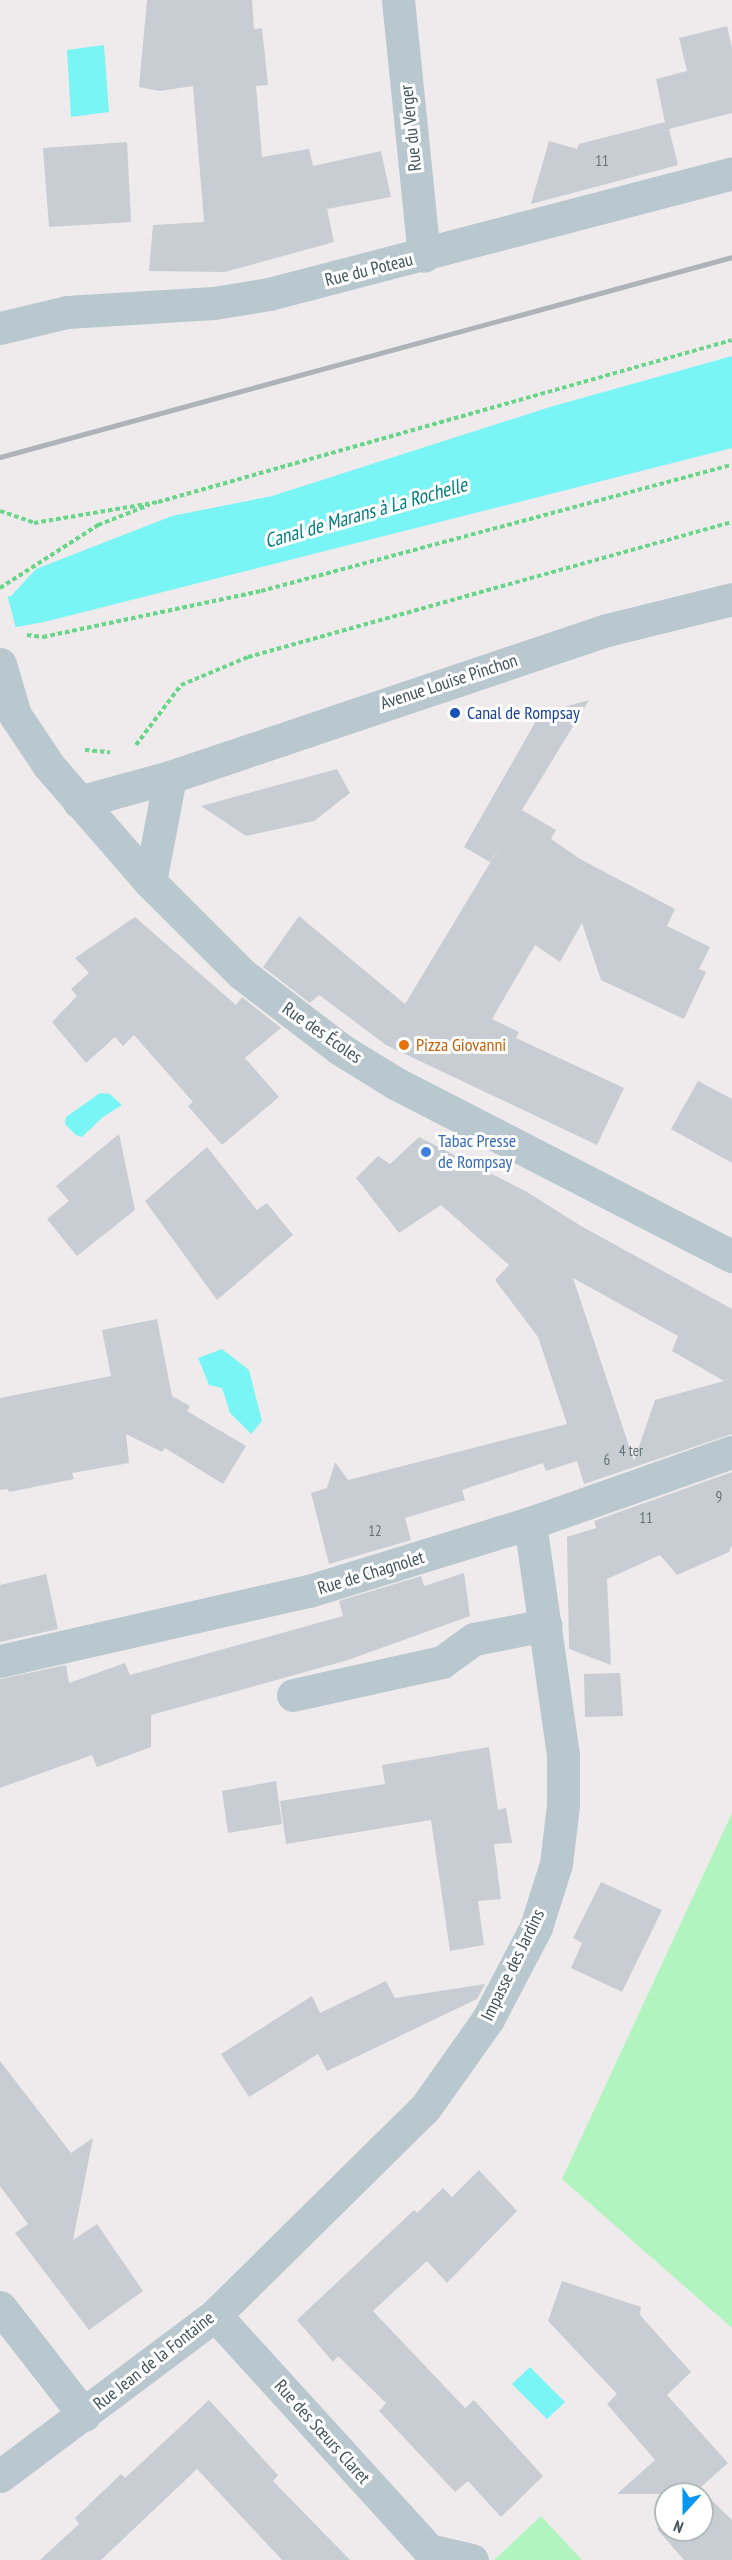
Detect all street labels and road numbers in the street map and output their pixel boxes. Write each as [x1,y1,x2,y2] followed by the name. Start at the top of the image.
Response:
[396,84,426,172] street label: Rue du Verger
[323,249,415,291] street label: Rue du Poteau
[378,650,520,714] street label: Avenue Louise Pinchon
[278,998,366,1068] street label: Rue des Écoles
[315,1547,427,1599] street label: Rue de Chagnolet
[477,1906,549,2024] street label: Impasse des Jardins
[89,2307,219,2415] street label: Rue Jean de la Fontaine
[270,2376,374,2488] street label: Rue des Sœurs Claret

